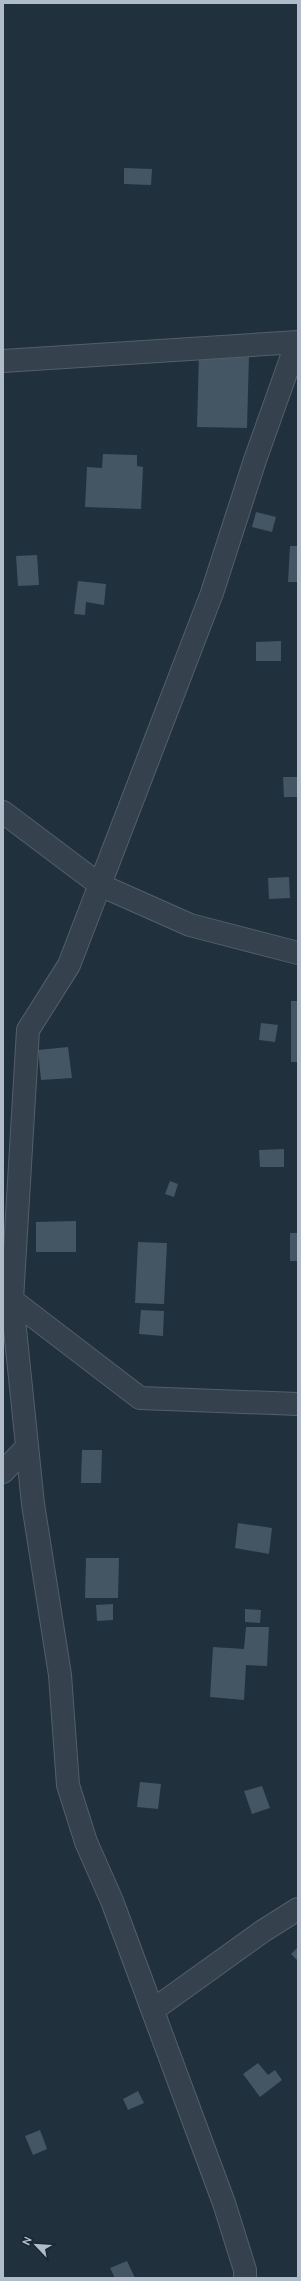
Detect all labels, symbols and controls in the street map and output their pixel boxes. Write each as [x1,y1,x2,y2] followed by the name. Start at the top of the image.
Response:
[16,2225,56,2265] north arrow
[20,2235,34,2247] text: N

